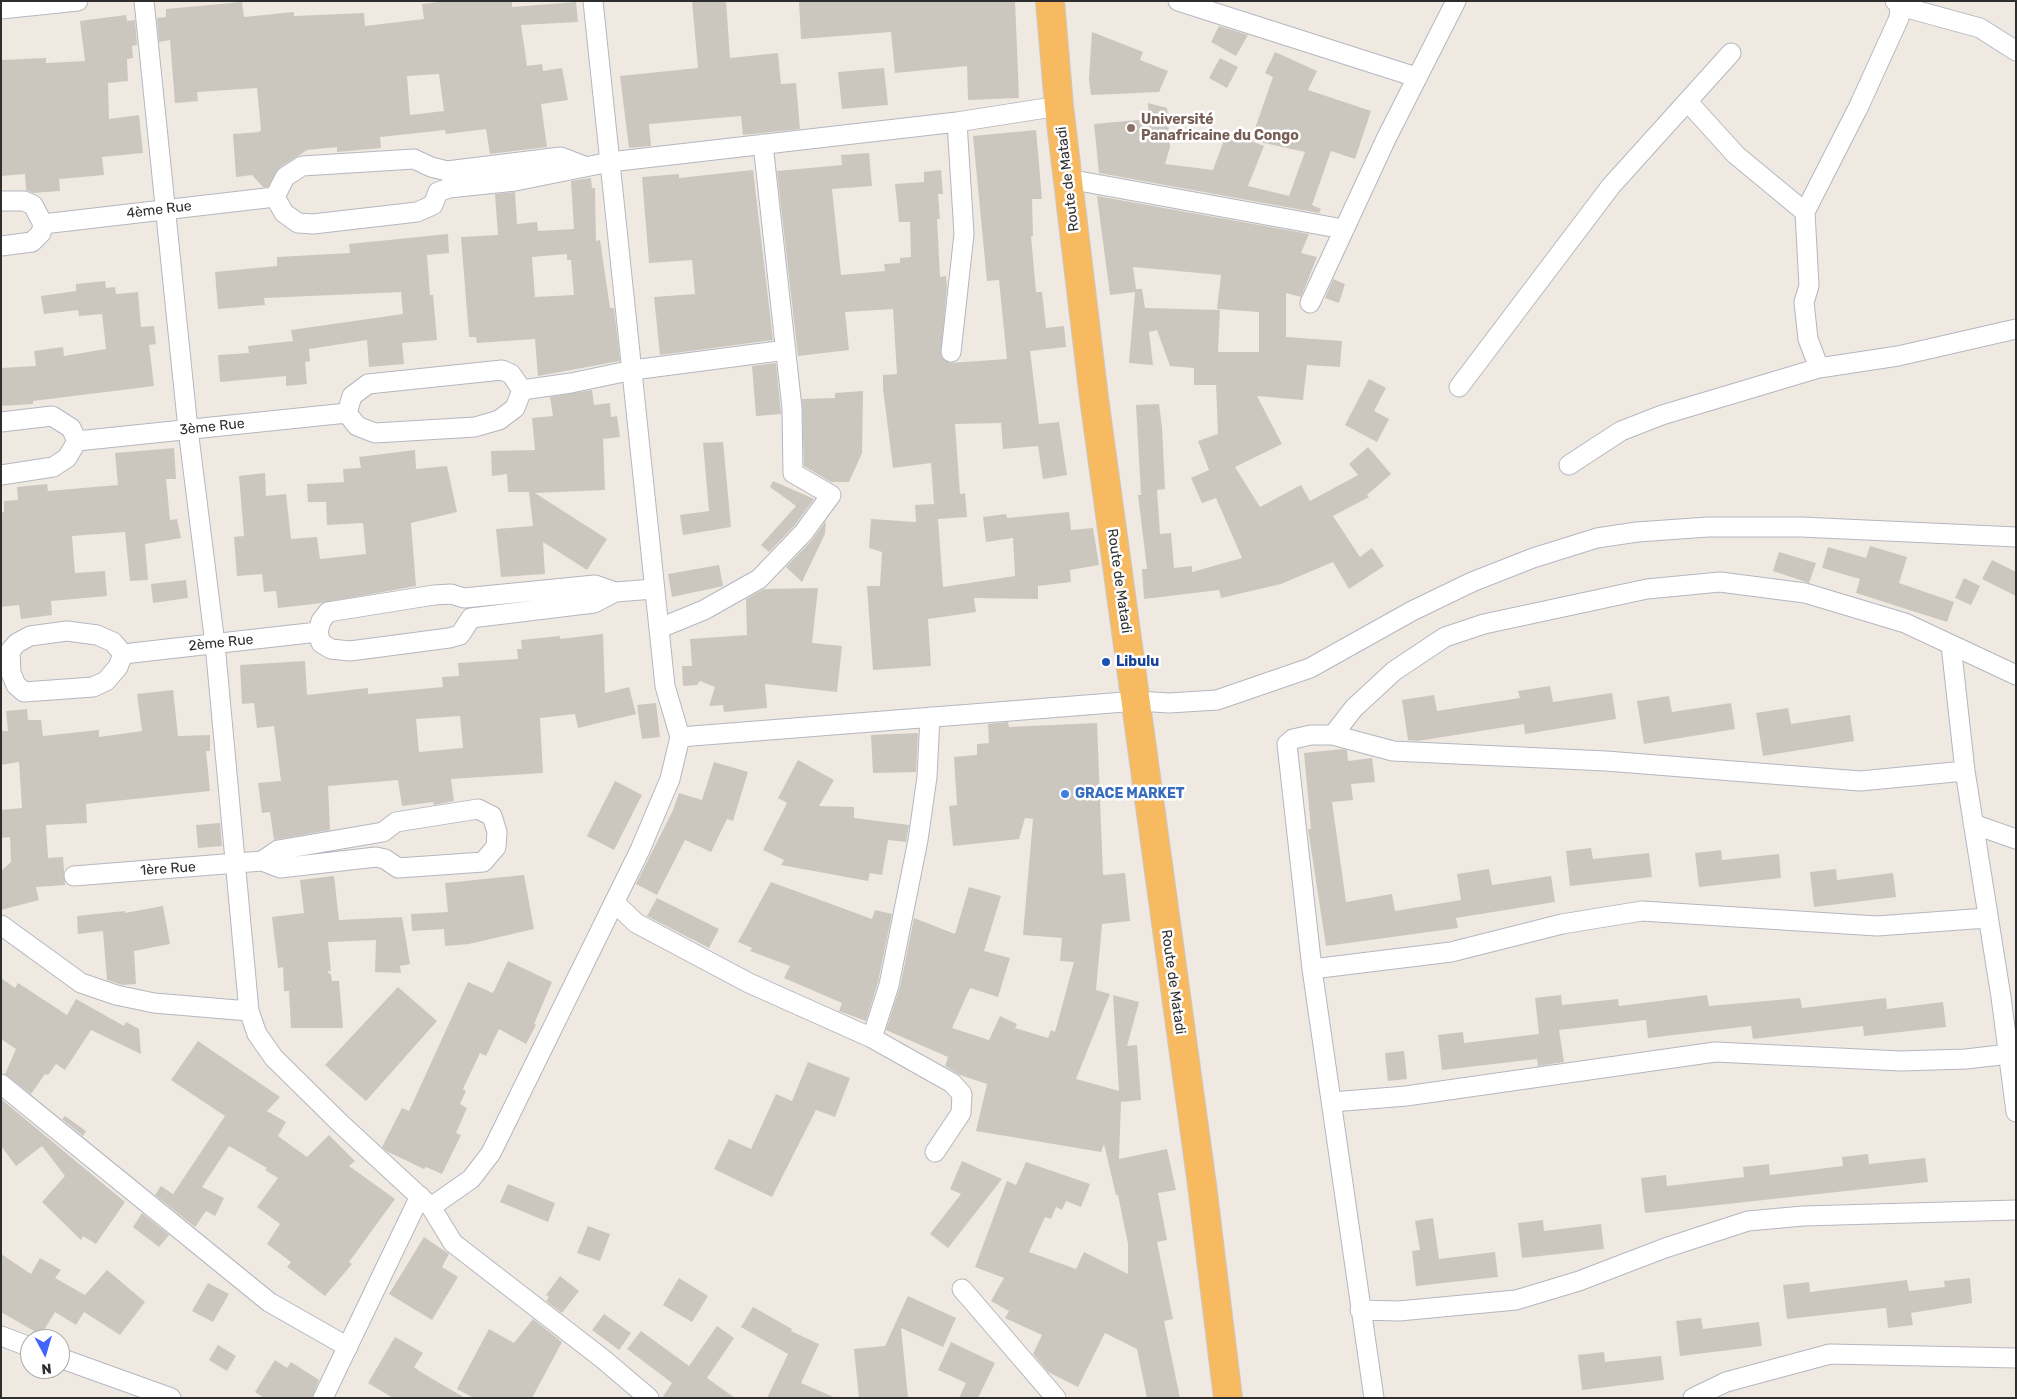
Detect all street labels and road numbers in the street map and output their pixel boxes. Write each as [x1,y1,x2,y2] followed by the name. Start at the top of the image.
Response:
[1053,126,1083,232] street label: Route de Matadi
[125,198,193,222] street label: 4ème Rue
[179,415,245,439] street label: 3ème Rue
[1103,528,1135,634] street label: Route de Matadi
[188,631,254,655] street label: 2ème Rue
[140,859,196,879] street label: 1ère Rue
[1157,929,1189,1035] street label: Route de Matadi

